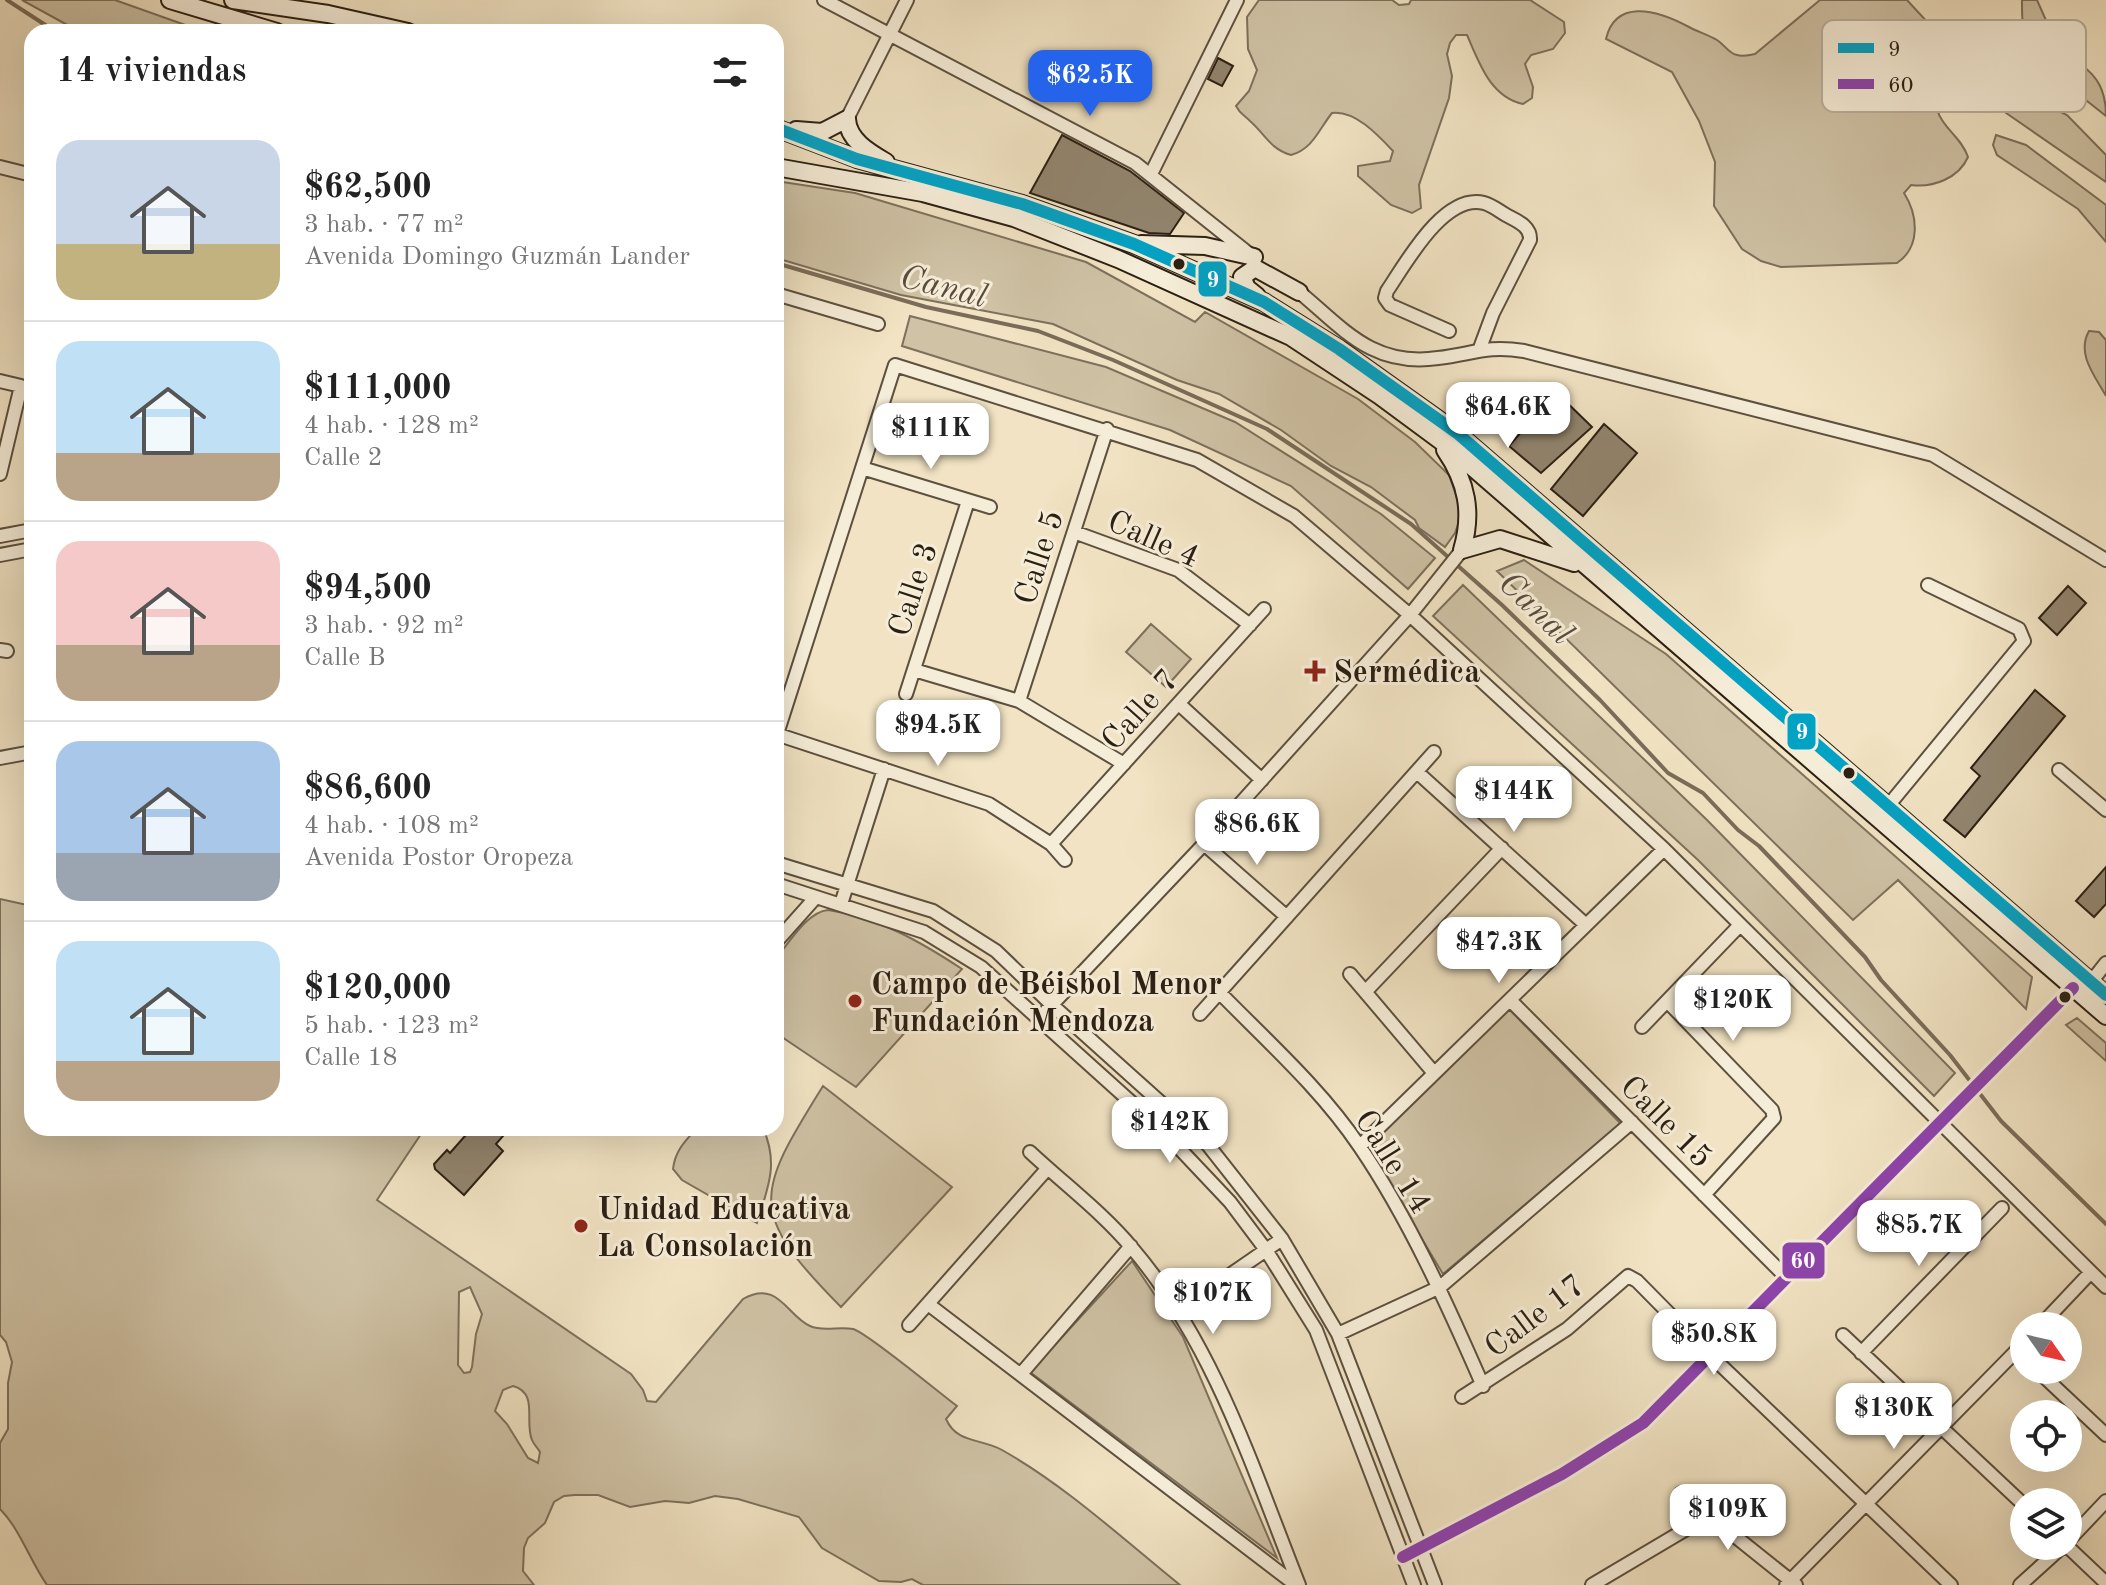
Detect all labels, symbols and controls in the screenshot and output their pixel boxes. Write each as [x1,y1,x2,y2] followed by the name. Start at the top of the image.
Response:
[1822,20,2086,112] legend
[1888,39,1901,61] text: 9
[708,50,752,94] icon: filters
[1025,50,1155,118] pin: $62.5K
[56,55,246,89] text: 14 viviendas
[1046,63,1134,89] text: $62.5K
[1888,75,1914,97] text: 60
[304,171,432,205] text: $62,500
[120,172,216,268] icon: home
[304,212,464,238] text: 3 hab. · 77 m²
[304,244,690,270] text: Avenida Domingo Guzmán Lander
[1171,256,1187,272] unlabelled marker
[1197,260,1228,298] line badge: 9
[896,261,990,315] water label: Canal
[1207,270,1219,292] text: 9
[304,372,452,406] text: $111,000
[120,373,216,469] icon: home
[1443,382,1573,450] pin: $64.6K
[1464,395,1552,421] text: $64.6K
[875,403,987,471] pin: $111K
[304,413,479,439] text: 4 hab. · 128 m²
[891,416,971,442] text: $111K
[304,445,383,471] text: Calle 2
[1102,506,1203,575] street label: Calle 4
[1011,507,1071,609] street label: Calle 5
[885,539,945,641] street label: Calle 3
[1491,566,1579,652] water label: Canal
[304,572,432,606] text: $94,500
[120,573,216,669] icon: home
[304,613,464,639] text: 3 hab. · 92 m²
[304,645,385,671] text: Calle B
[1333,658,1480,690] place label: Sermédica
[1304,660,1326,682] marker: Sermédica
[1097,664,1185,758] street label: Calle 7
[873,700,1003,768] pin: $94.5K
[1786,712,1817,751] line badge: 9
[894,713,982,739] text: $94.5K
[1796,722,1808,744] text: 9
[1841,765,1857,781] unlabelled marker
[1458,766,1570,834] pin: $144K
[304,772,432,806] text: $86,600
[120,773,216,869] icon: home
[1474,779,1554,805] text: $144K
[1192,799,1322,867] pin: $86.6K
[1213,812,1301,838] text: $86.6K
[304,813,479,839] text: 4 hab. · 108 m²
[304,845,573,871] text: Avenida Postor Oropeza
[1434,917,1564,985] pin: $47.3K
[1455,930,1543,956] text: $47.3K
[871,970,1222,1039] place label: Campo de Béisbol Menor Fundación Mendoza
[304,972,452,1006] text: $120,000
[120,973,216,1069] icon: home
[1677,975,1789,1043] pin: $120K
[1693,988,1773,1014] text: $120K
[2057,989,2073,1005] unlabelled marker
[846,992,864,1010] marker: Campo de Béisbol Menor Fundación Mendoza
[304,1013,479,1039] text: 5 hab. · 123 m²
[304,1045,398,1071] text: Calle 18
[1613,1071,1717,1175] street label: Calle 15
[1114,1097,1226,1165] pin: $142K
[1347,1105,1436,1220] street label: Calle 14
[1130,1110,1210,1136] text: $142K
[597,1195,850,1264] place label: Unidad Educativa La Consolación
[1854,1200,1984,1268] pin: $85.7K
[1875,1213,1963,1239] text: $85.7K
[572,1217,590,1235] marker: Unidad Educativa La Consolación
[1781,1241,1826,1280] line badge: 60
[1790,1251,1816,1273] text: 60
[1157,1268,1269,1336] pin: $107K
[1480,1270,1591,1365] street label: Calle 17
[1173,1281,1253,1307] text: $107K
[1649,1309,1779,1377] pin: $50.8K
[2010,1312,2082,1384] north arrow
[2010,1312,2082,1560] map controls
[1670,1322,1758,1348] text: $50.8K
[1838,1383,1950,1451] pin: $130K
[1854,1396,1934,1422] text: $130K
[2010,1400,2082,1472] button: locate
[1672,1484,1784,1552] pin: $109K
[2010,1488,2082,1560] button: layers
[1688,1497,1768,1523] text: $109K

